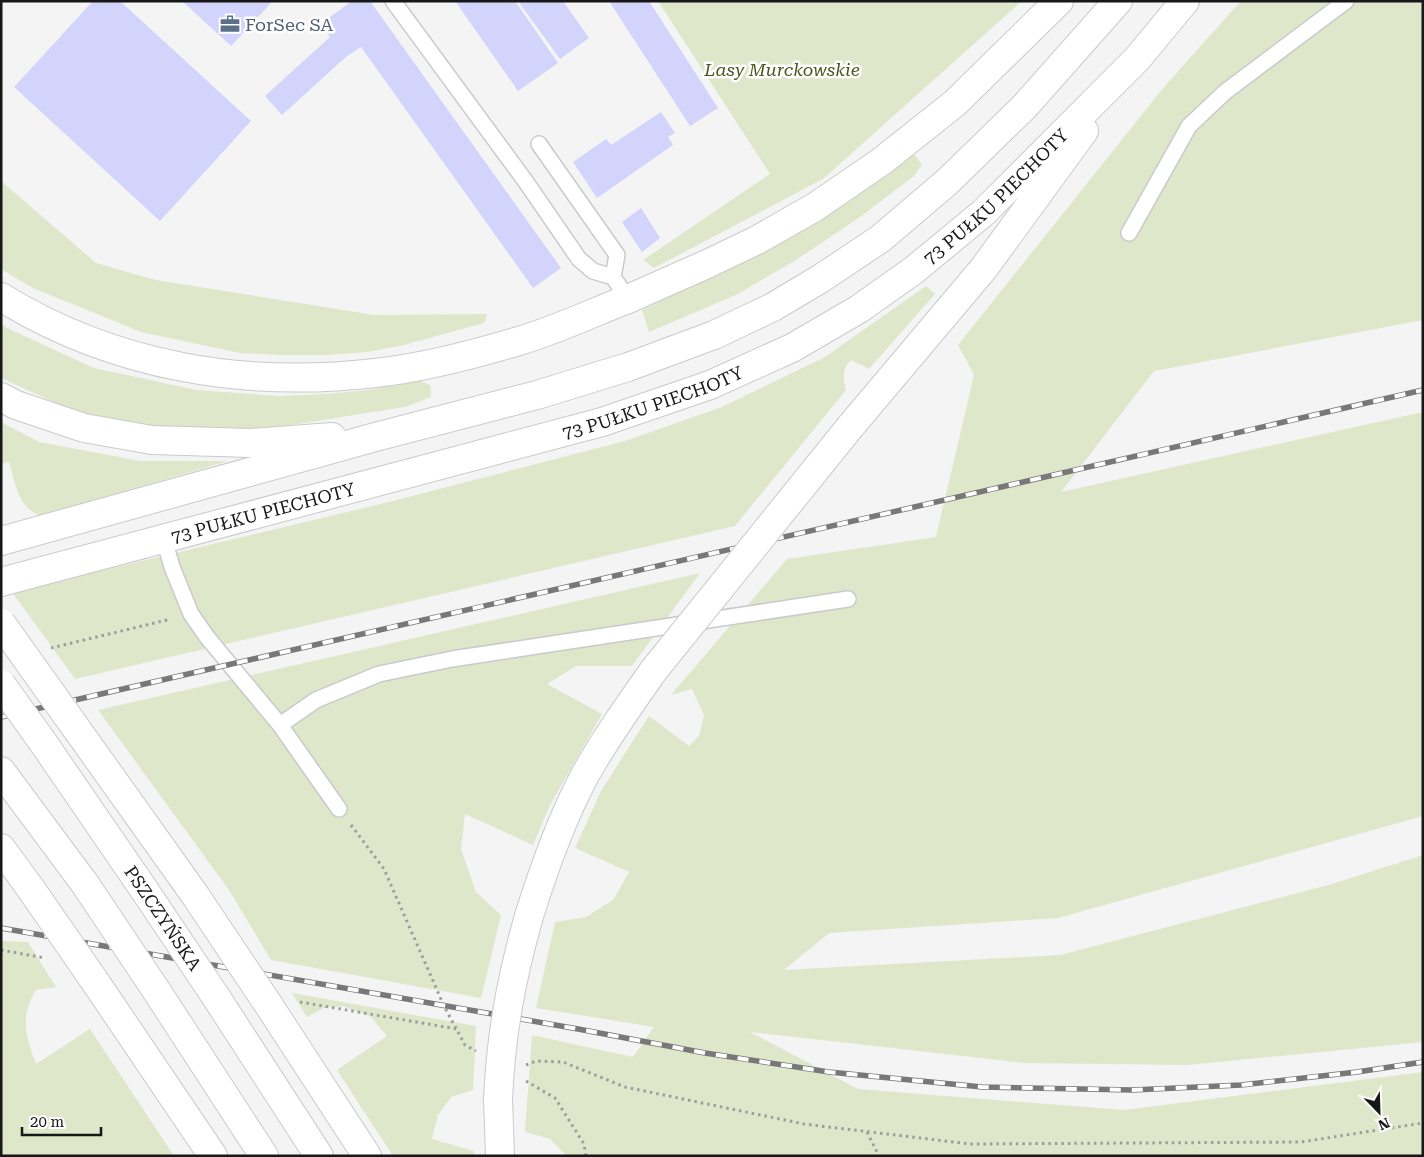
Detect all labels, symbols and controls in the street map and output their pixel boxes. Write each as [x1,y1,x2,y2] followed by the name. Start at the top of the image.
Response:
[219,13,241,35] office icon: ForSec SA
[245,14,334,35] place label: ForSec SA
[703,59,860,80] park label: Lasy Murckowskie
[919,123,1073,269] street label: 73 PUŁKU PIECHOTY
[560,361,747,443] street label: 73 PUŁKU PIECHOTY
[168,478,358,547] street label: 73 PUŁKU PIECHOTY
[120,862,206,975] street label: PSZCZYŃSKA
[1354,1087,1404,1137] north arrow
[22,1104,101,1136] scale bar
[30,1113,65,1131] text: 20 m
[1376,1114,1392,1134] text: N

